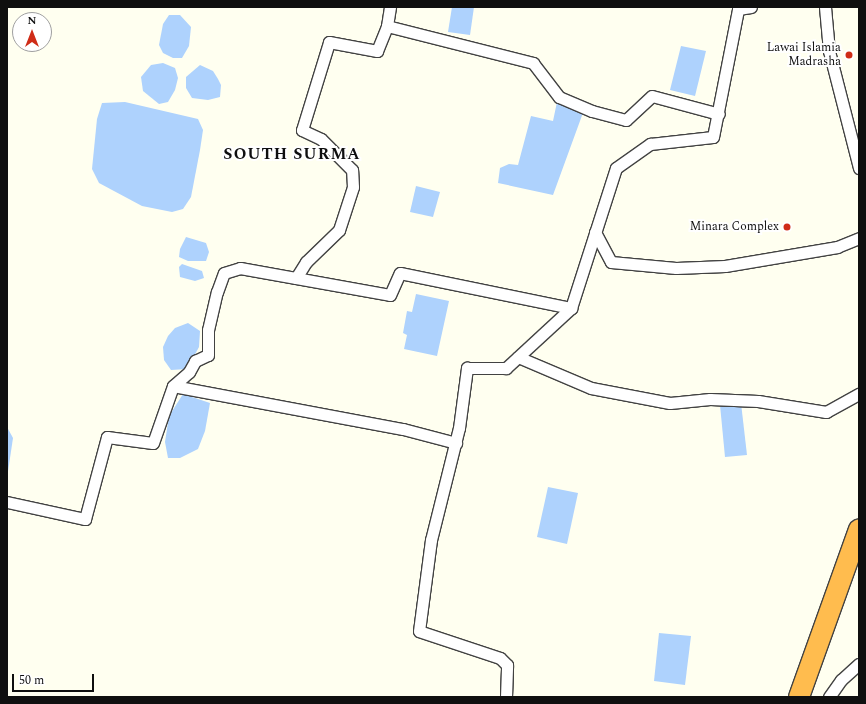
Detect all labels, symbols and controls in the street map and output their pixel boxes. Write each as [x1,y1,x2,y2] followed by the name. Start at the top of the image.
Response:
[12,12,52,52] north arrow
[28,12,36,29] text: N
[767,41,841,69] place label: Lawai Islamia Madrasha
[844,50,854,60] marker: Lawai Islamia Madrasha
[223,144,361,164] district label: SOUTH SURMA
[690,220,779,234] place label: Minara Complex
[782,222,792,232] marker: Minara Complex
[14,666,96,692] scale bar
[19,671,44,690] text: 50 m

